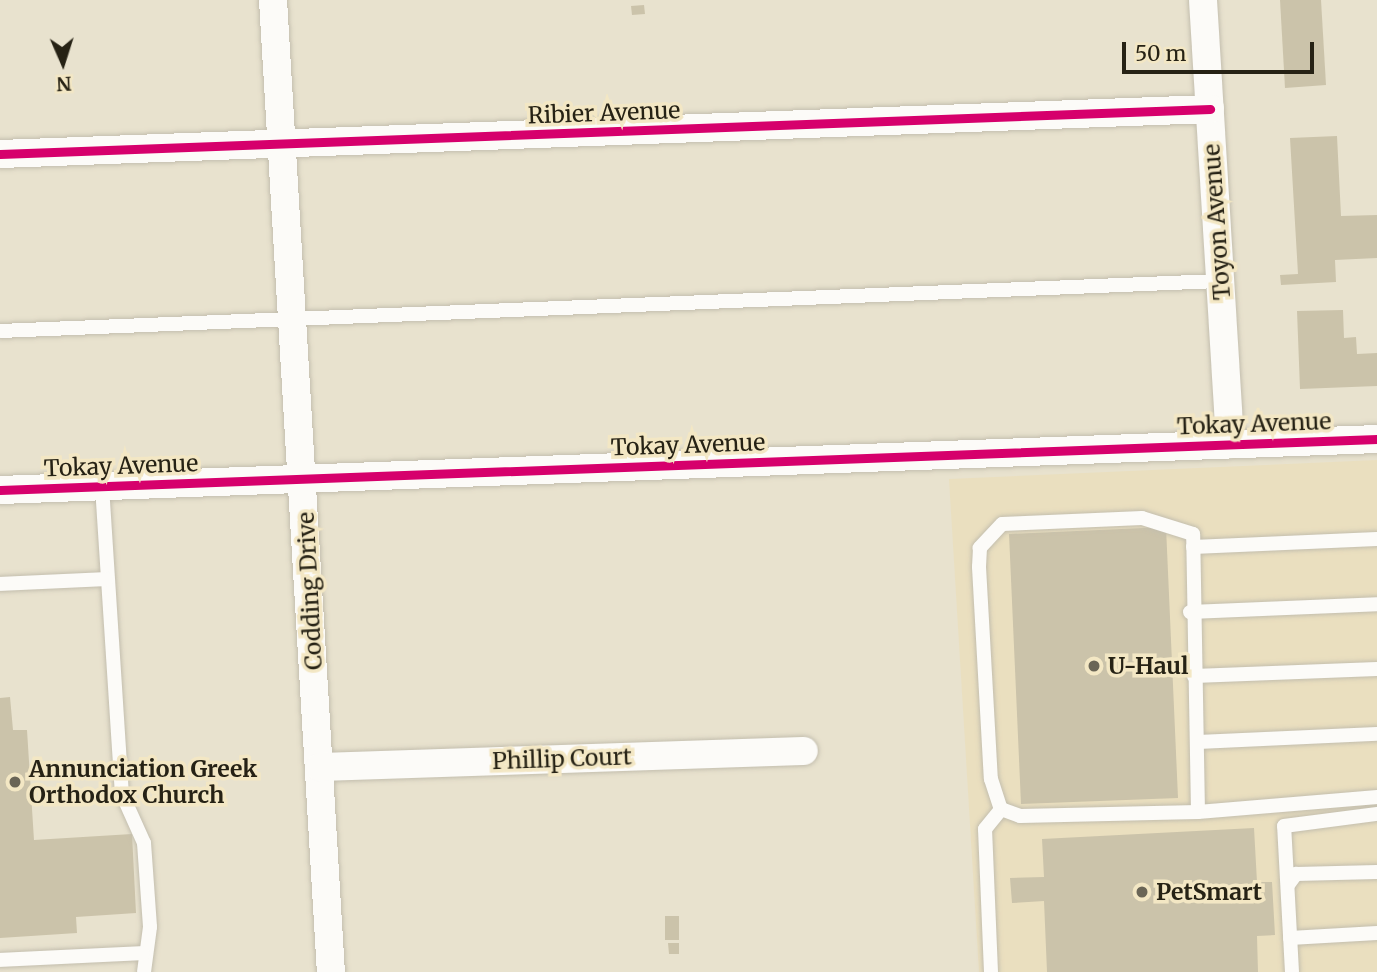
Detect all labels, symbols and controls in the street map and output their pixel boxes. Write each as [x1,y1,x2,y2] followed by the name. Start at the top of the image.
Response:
[28,28,98,98] north arrow
[1125,28,1318,72] scale bar
[1135,40,1186,67] text: 50 m
[56,72,72,96] text: N
[527,97,681,129] street label: Ribier Avenue
[1198,143,1236,301] street label: Toyon Avenue
[1176,408,1332,440] street label: Tokay Avenue
[610,429,766,461] street label: Tokay Avenue
[43,450,199,482] street label: Tokay Avenue
[292,511,328,671] street label: Codding Drive
[1108,652,1188,680] place label: U-Haul
[1086,658,1102,674] marker: U-Haul
[492,743,632,775] street label: Phillip Court
[29,755,257,809] place label: Annunciation Greek Orthodox Church
[7,774,23,790] marker: Annunciation Greek Orthodox Church
[1156,878,1262,906] place label: PetSmart
[1134,884,1150,900] marker: PetSmart

